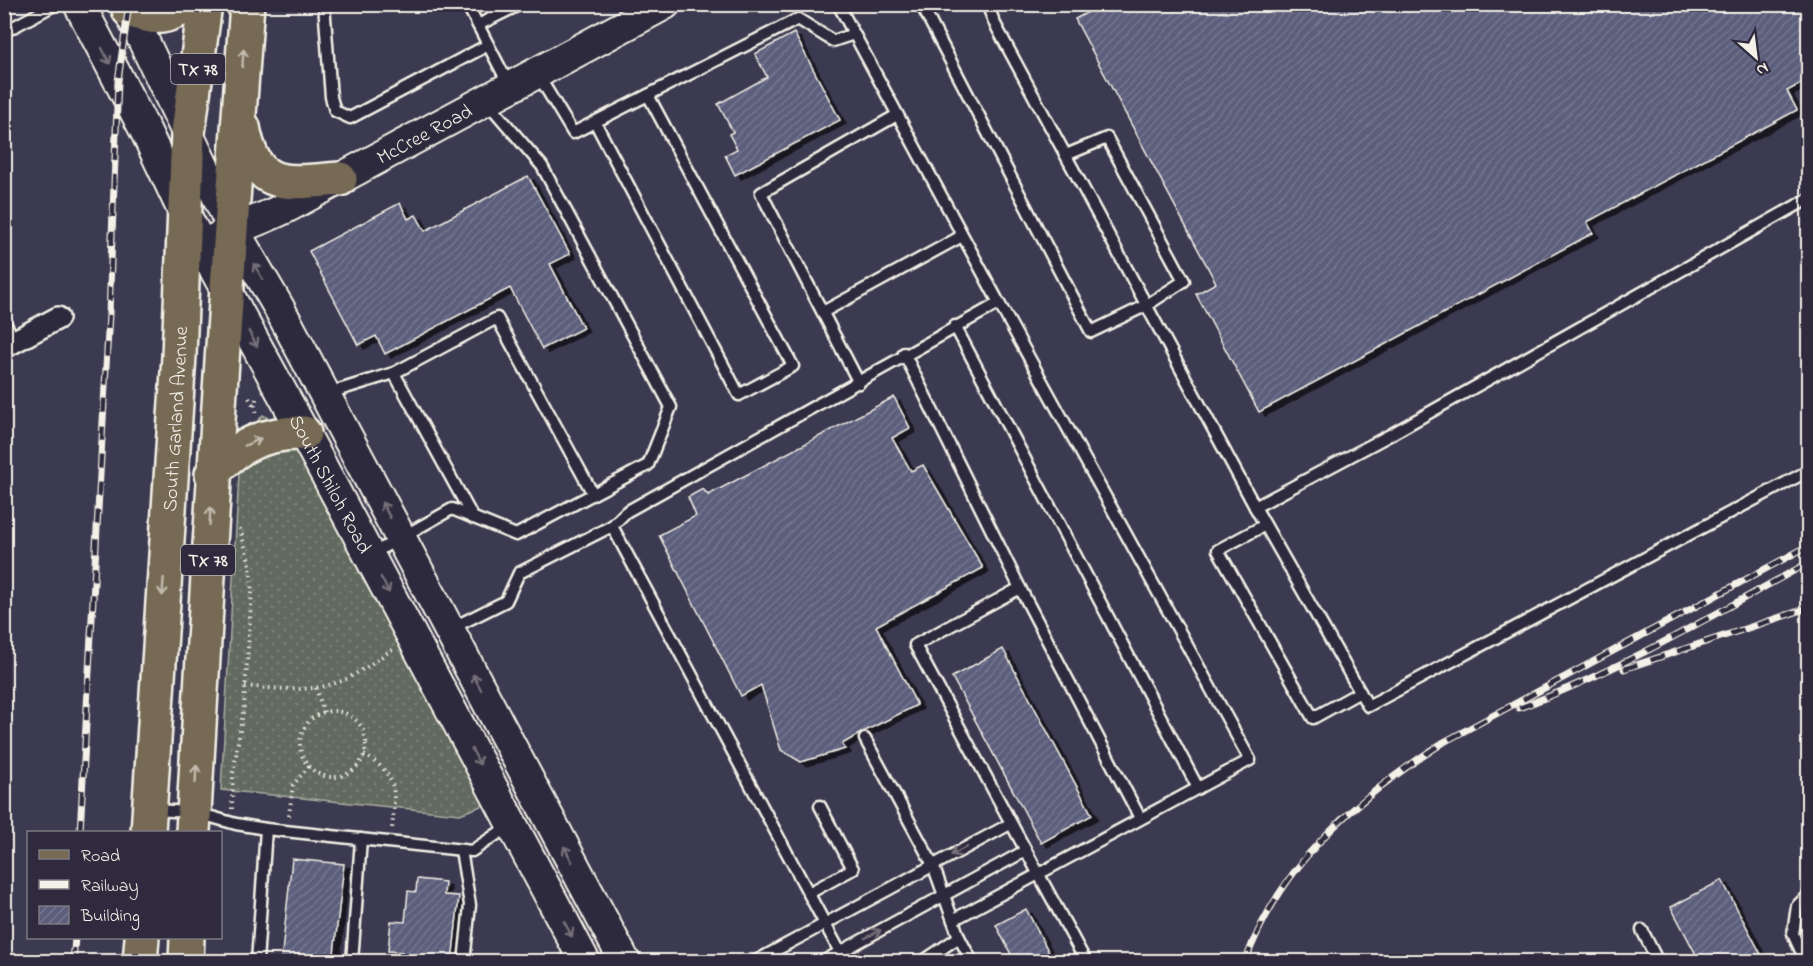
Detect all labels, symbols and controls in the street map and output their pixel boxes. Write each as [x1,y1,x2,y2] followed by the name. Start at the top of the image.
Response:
[1726,27,1786,87] north arrow
[101,47,112,65] one-way arrow
[238,48,249,68] one-way arrow
[171,54,225,84] road number: TX 78
[1752,55,1773,82] text: N
[372,98,478,173] street label: McCree Road
[251,263,263,280] one-way arrow
[157,326,197,513] street label: South Garland Avenue
[248,330,260,347] one-way arrow
[280,411,377,559] street label: South Shiloh Road
[244,436,262,447] one-way arrow
[379,501,391,519] one-way arrow
[204,507,215,527] one-way arrow
[181,545,235,575] road number: TX 78
[380,575,391,593] one-way arrow
[157,576,168,596] one-way arrow
[471,674,483,691] one-way arrow
[470,748,482,765] one-way arrow
[190,765,201,785] one-way arrow
[27,831,222,939] legend
[81,844,120,870] text: Road
[562,845,574,863] one-way arrow
[951,845,968,857] one-way arrow
[81,874,138,900] text: Railway
[80,904,140,931] text: Building
[562,920,574,937] one-way arrow
[864,928,881,940] one-way arrow

